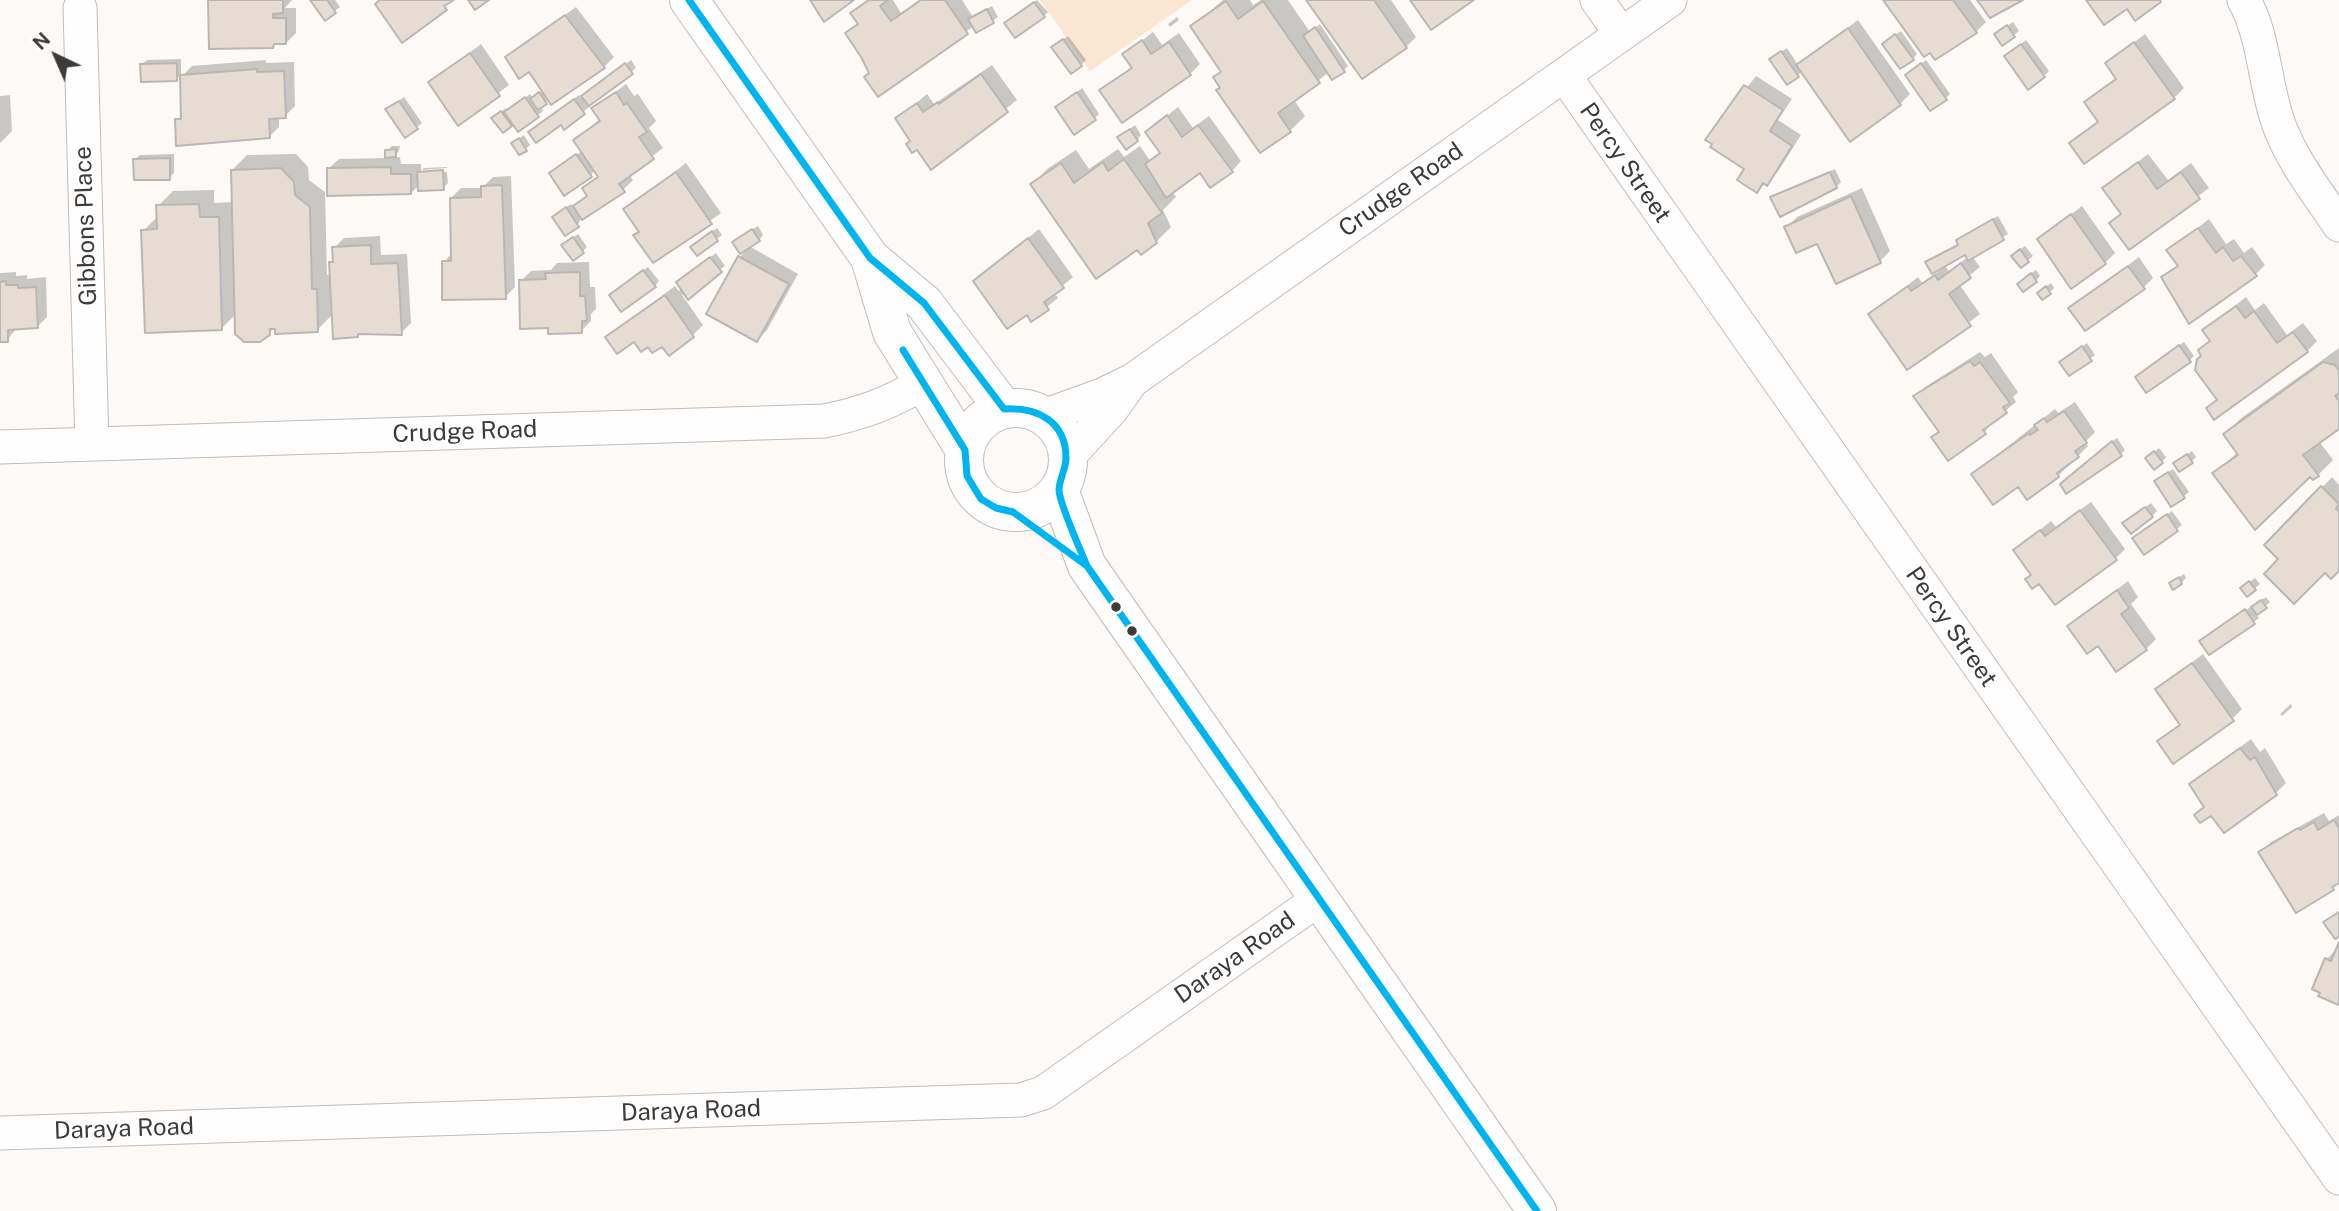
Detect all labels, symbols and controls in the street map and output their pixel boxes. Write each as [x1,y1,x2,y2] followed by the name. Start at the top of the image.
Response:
[21,21,91,91] north arrow
[28,28,54,54] text: N
[1573,98,1677,228] street label: Percy Street
[1333,137,1469,243] street label: Crudge Road
[69,146,103,306] street label: Gibbons Place
[392,415,538,449] street label: Crudge Road
[1899,562,2003,692] street label: Percy Street
[1109,600,1123,614] unlabelled marker
[1125,624,1139,638] unlabelled marker
[1169,906,1301,1010] street label: Daraya Road
[620,1094,762,1128] street label: Daraya Road
[53,1112,195,1146] street label: Daraya Road

